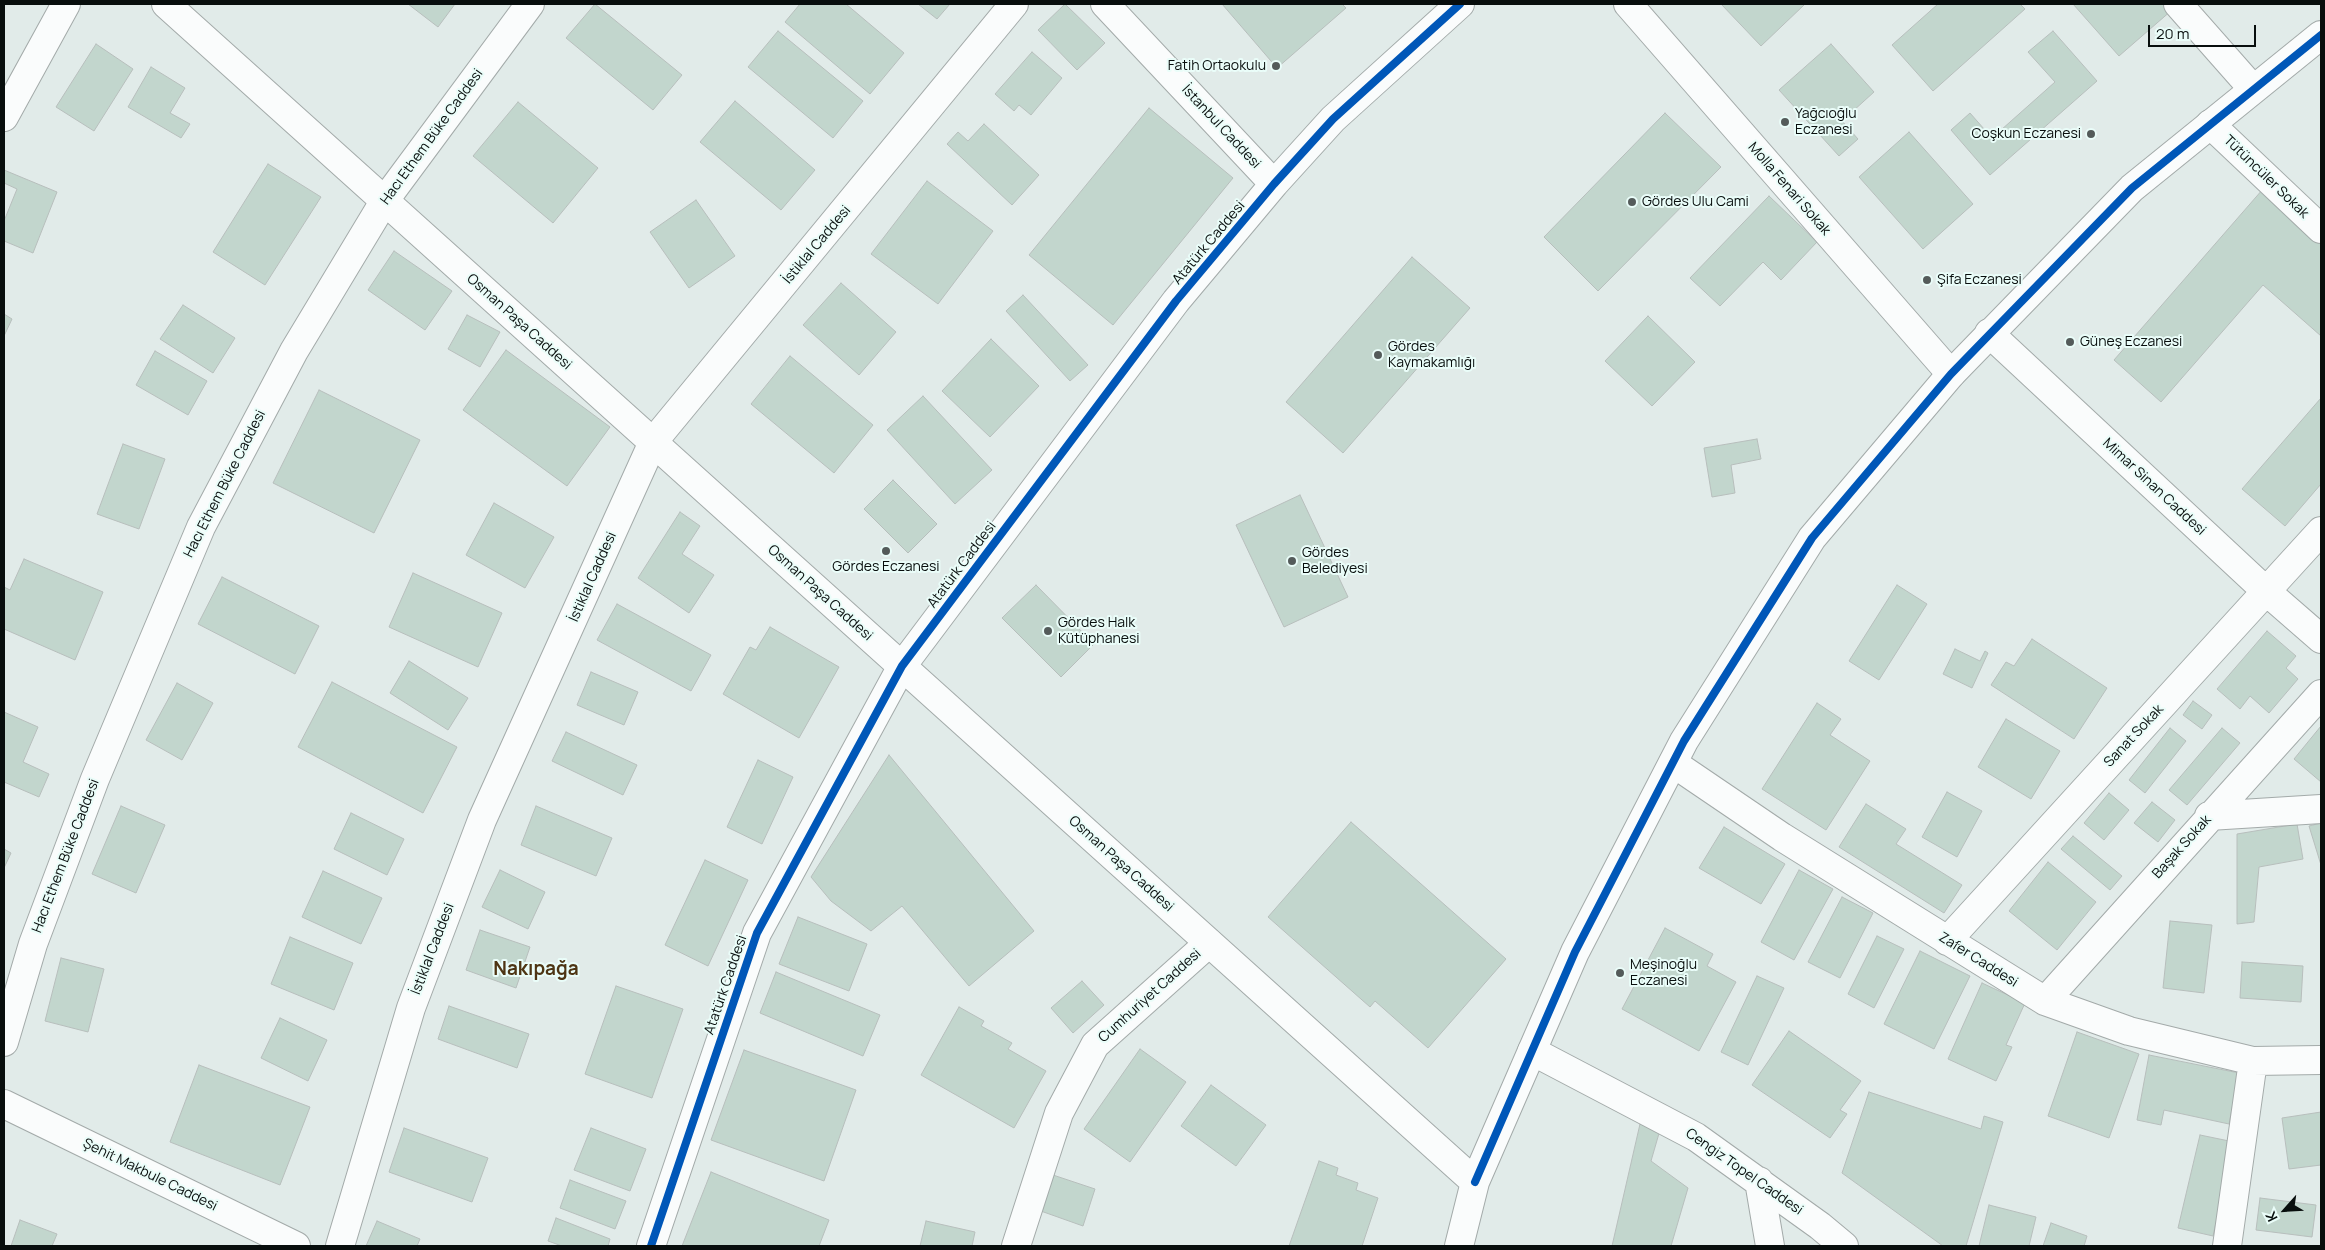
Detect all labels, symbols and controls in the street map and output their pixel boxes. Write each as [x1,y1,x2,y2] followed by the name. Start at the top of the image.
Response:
[2150,15,2258,47] scale bar
[2156,23,2189,44] text: 20 m
[1168,58,1266,74] place label: Fatih Ortaokulu
[1270,60,1282,72] marker: Fatih Ortaokulu
[377,66,487,208] street label: Hacı Ethem Büke Caddesi
[1178,82,1264,172] street label: İstanbul Caddesi
[1795,106,1857,138] place label: Yağcıoğlu Eczanesi
[1779,116,1791,128] marker: Yağcıoğlu Eczanesi
[1971,126,2081,142] place label: Coşkun Eczanesi
[2085,128,2097,140] marker: Coşkun Eczanesi
[2220,132,2312,222] street label: Tütüncüler Sokak
[1744,139,1834,239] street label: Molla Fenari Sokak
[1642,194,1749,210] place label: Gördes Ulu Cami
[1626,196,1638,208] marker: Gördes Ulu Cami
[1169,198,1249,288] street label: Atatürk Caddesi
[779,203,855,287] street label: İstiklal Caddesi
[463,271,575,373] street label: Osman Paşa Caddesi
[1937,272,2022,288] place label: Şifa Eczanesi
[1921,274,1933,286] marker: Şifa Eczanesi
[2080,334,2182,350] place label: Güneş Eczanesi
[2064,336,2076,348] marker: Güneş Eczanesi
[1388,339,1475,372] place label: Gördes Kaymakamlığı
[1372,349,1384,361] marker: Gördes Kaymakamlığı
[180,407,270,561] street label: Hacı Ethem Büke Caddesi
[2099,435,2209,539] street label: Mimar Sinan Caddesi
[924,518,1000,612] street label: Atatürk Caddesi
[566,529,620,625] street label: İstiklal Caddesi
[764,542,876,644] street label: Osman Paşa Caddesi
[880,545,892,557] marker: Gördes Eczanesi
[1302,545,1368,578] place label: Gördes Belediyesi
[1286,555,1298,567] marker: Gördes Belediyesi
[832,559,940,575] place label: Gördes Eczanesi
[1058,615,1140,648] place label: Gördes Halk Kütüphanesi
[1042,625,1054,637] marker: Gördes Halk Kütüphanesi
[2101,701,2167,771] street label: Sanat Sokak
[29,777,103,935] street label: Hacı Ethem Büke Caddesi
[2149,812,2215,882] street label: Başak Sokak
[1065,813,1177,915] street label: Osman Paşa Caddesi
[408,901,458,997] street label: İstiklal Caddesi
[1935,929,2021,991] street label: Zafer Caddesi
[701,933,751,1037] street label: Atatürk Caddesi
[1095,946,1205,1046] street label: Cumhuriyet Caddesi
[1630,957,1697,990] place label: Meşinoğlu Eczanesi
[493,959,579,981] district label: Nakıpağa
[1614,967,1626,979] marker: Meşinoğlu Eczanesi
[1682,1125,1806,1219] street label: Cengiz Topel Caddesi
[80,1135,220,1215] street label: Şehit Makbule Caddesi
[2260,1185,2310,1235] north arrow
[2261,1209,2282,1225] text: K

